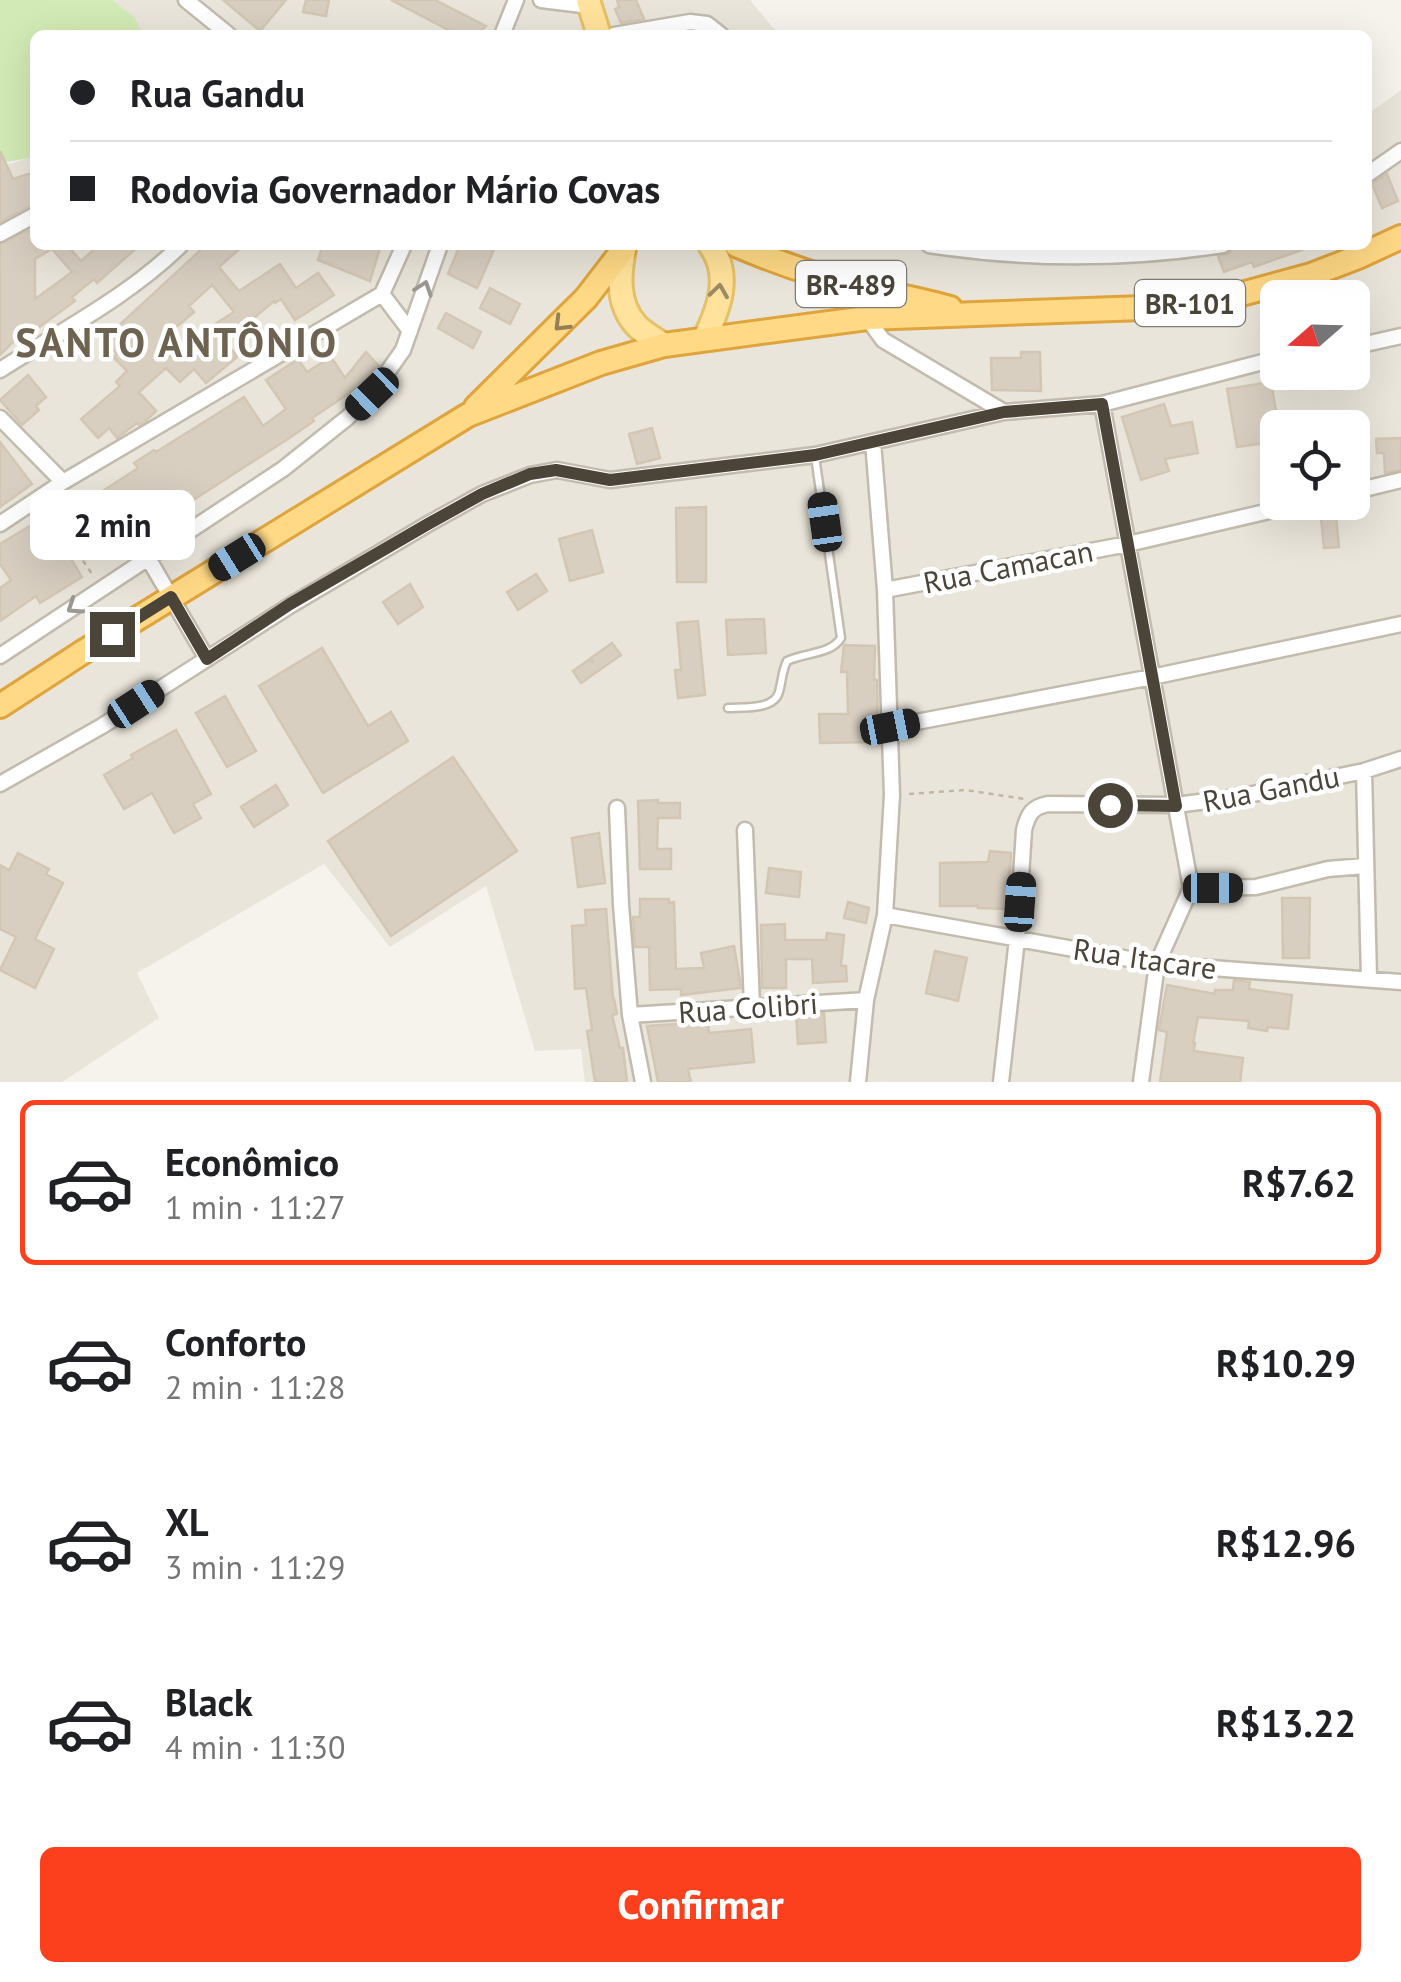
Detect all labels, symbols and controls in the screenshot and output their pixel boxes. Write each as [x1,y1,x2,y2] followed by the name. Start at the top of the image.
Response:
[130,68,305,117] text: Rua Gandu
[130,164,660,213] text: Rodovia Governador Mário Covas
[796,261,906,307] road number: BR-489
[413,280,433,297] one-way arrow
[1135,280,1245,326] road number: BR-101
[1260,280,1370,390] north arrow
[1260,280,1370,520] map controls
[708,283,729,299] one-way arrow
[554,312,572,330] one-way arrow
[15,316,339,368] district label: SANTO ANTÔNIO
[340,362,404,426] car
[1260,410,1370,520] button: locate
[29,489,194,559] callout: 2 min
[806,490,844,554] car
[73,504,152,546] text: 2 min
[204,528,270,586] car
[920,530,1096,602] street label: Rua Camacan
[67,595,85,614] one-way arrow
[90,612,135,657] route end
[103,675,169,733] car
[858,707,922,747] car
[1199,756,1343,820] street label: Rua Gandu
[1088,783,1133,828] route start
[1003,871,1037,933] car
[1183,873,1243,903] car
[1071,929,1219,987] street label: Rua Itacare
[677,983,819,1031] street label: Rua Colibri
[165,1137,339,1186] text: Econômico
[45,1138,135,1228] icon: car
[1242,1158,1356,1207] text: R$7.62
[165,1186,345,1228] text: 1 min · 11:27
[165,1317,306,1366] text: Conforto
[45,1318,135,1408] icon: car
[1216,1338,1356,1387] text: R$10.29
[165,1366,345,1408] text: 2 min · 11:28
[165,1497,209,1546] text: XL
[45,1498,135,1588] icon: car
[1216,1518,1356,1567] text: R$12.96
[165,1546,345,1588] text: 3 min · 11:29
[165,1677,253,1726] text: Black
[45,1678,135,1768] icon: car
[1216,1698,1356,1747] text: R$13.22
[165,1726,345,1768] text: 4 min · 11:30
[40,1847,1361,1962] button: Confirmar

